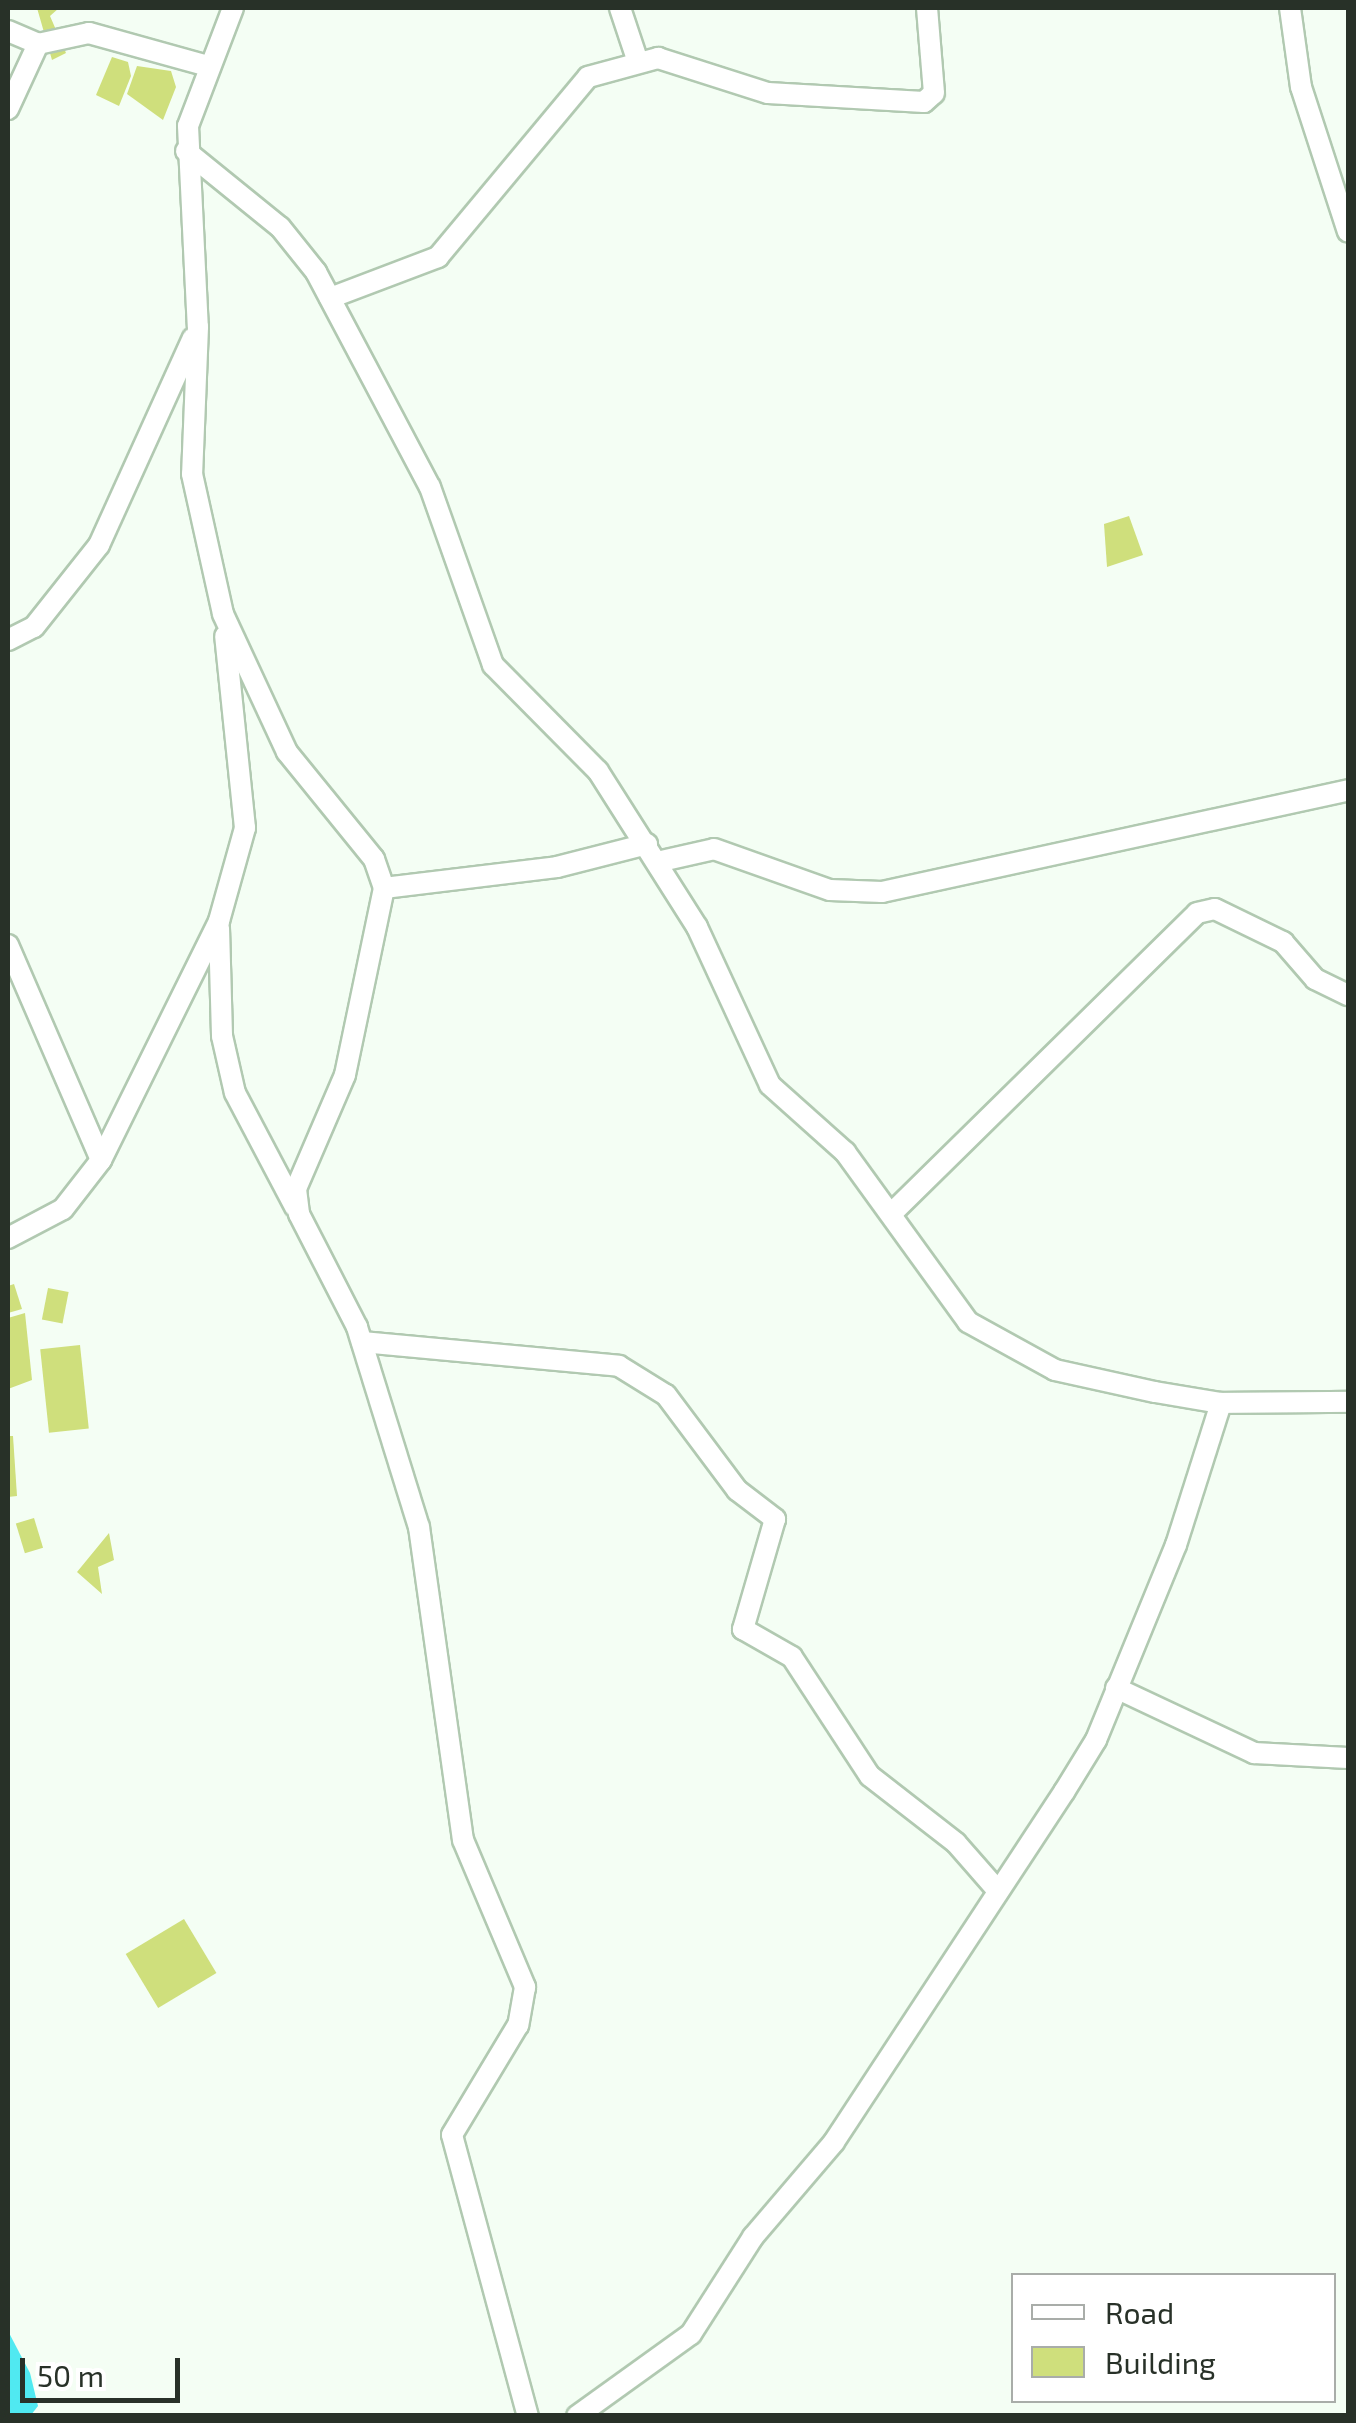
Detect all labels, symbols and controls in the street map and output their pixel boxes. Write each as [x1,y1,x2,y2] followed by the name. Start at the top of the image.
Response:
[1011,2273,1336,2403] legend
[1105,2294,1174,2330] text: Road
[25,2338,185,2400] scale bar
[1105,2344,1216,2380] text: Building
[37,2357,104,2393] text: 50 m

